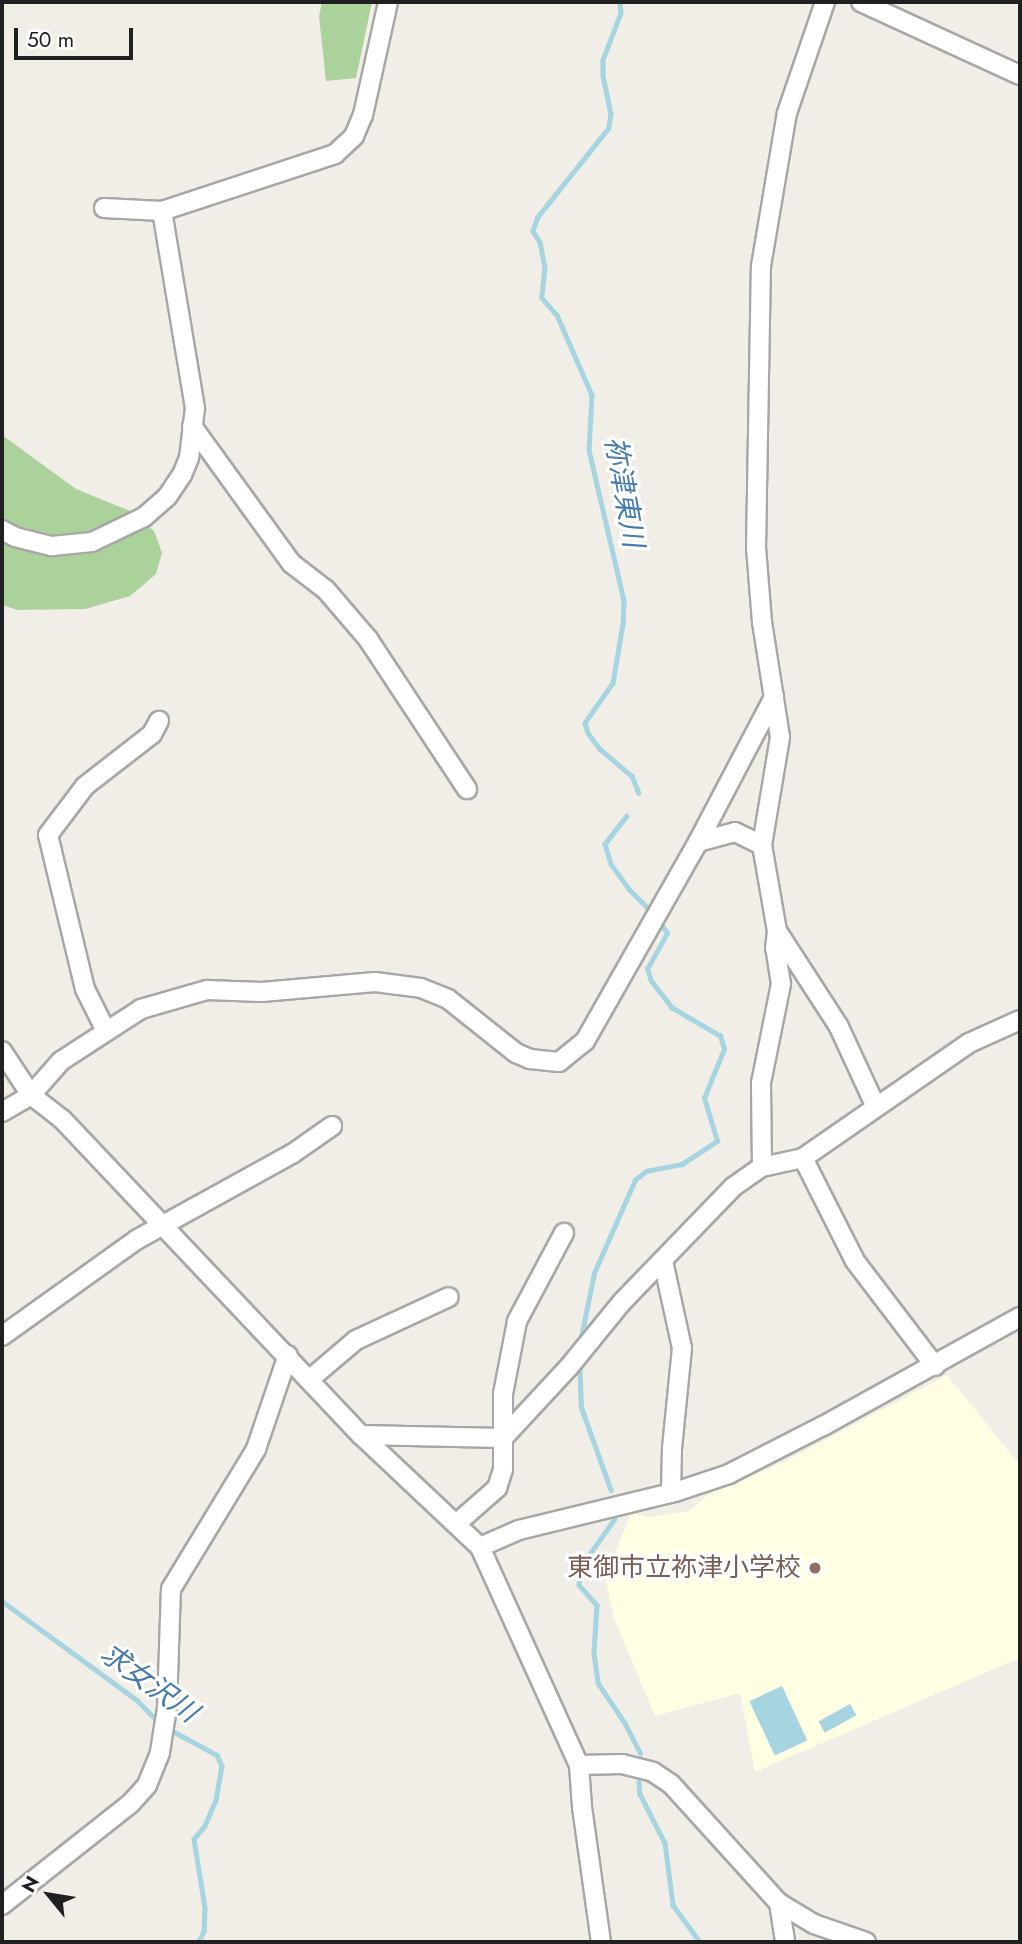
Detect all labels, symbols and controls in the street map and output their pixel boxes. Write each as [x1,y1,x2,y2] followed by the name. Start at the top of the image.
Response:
[18,14,136,58] scale bar
[27,25,74,55] text: 50 m
[598,434,650,550] water label: 祢津東川
[567,1552,801,1584] place label: 東御市立祢津小学校
[807,1560,823,1576] marker: 東御市立祢津小学校
[94,1636,204,1730] water label: 求女沢川
[14,1860,84,1930] north arrow
[15,1871,46,1898] text: N

